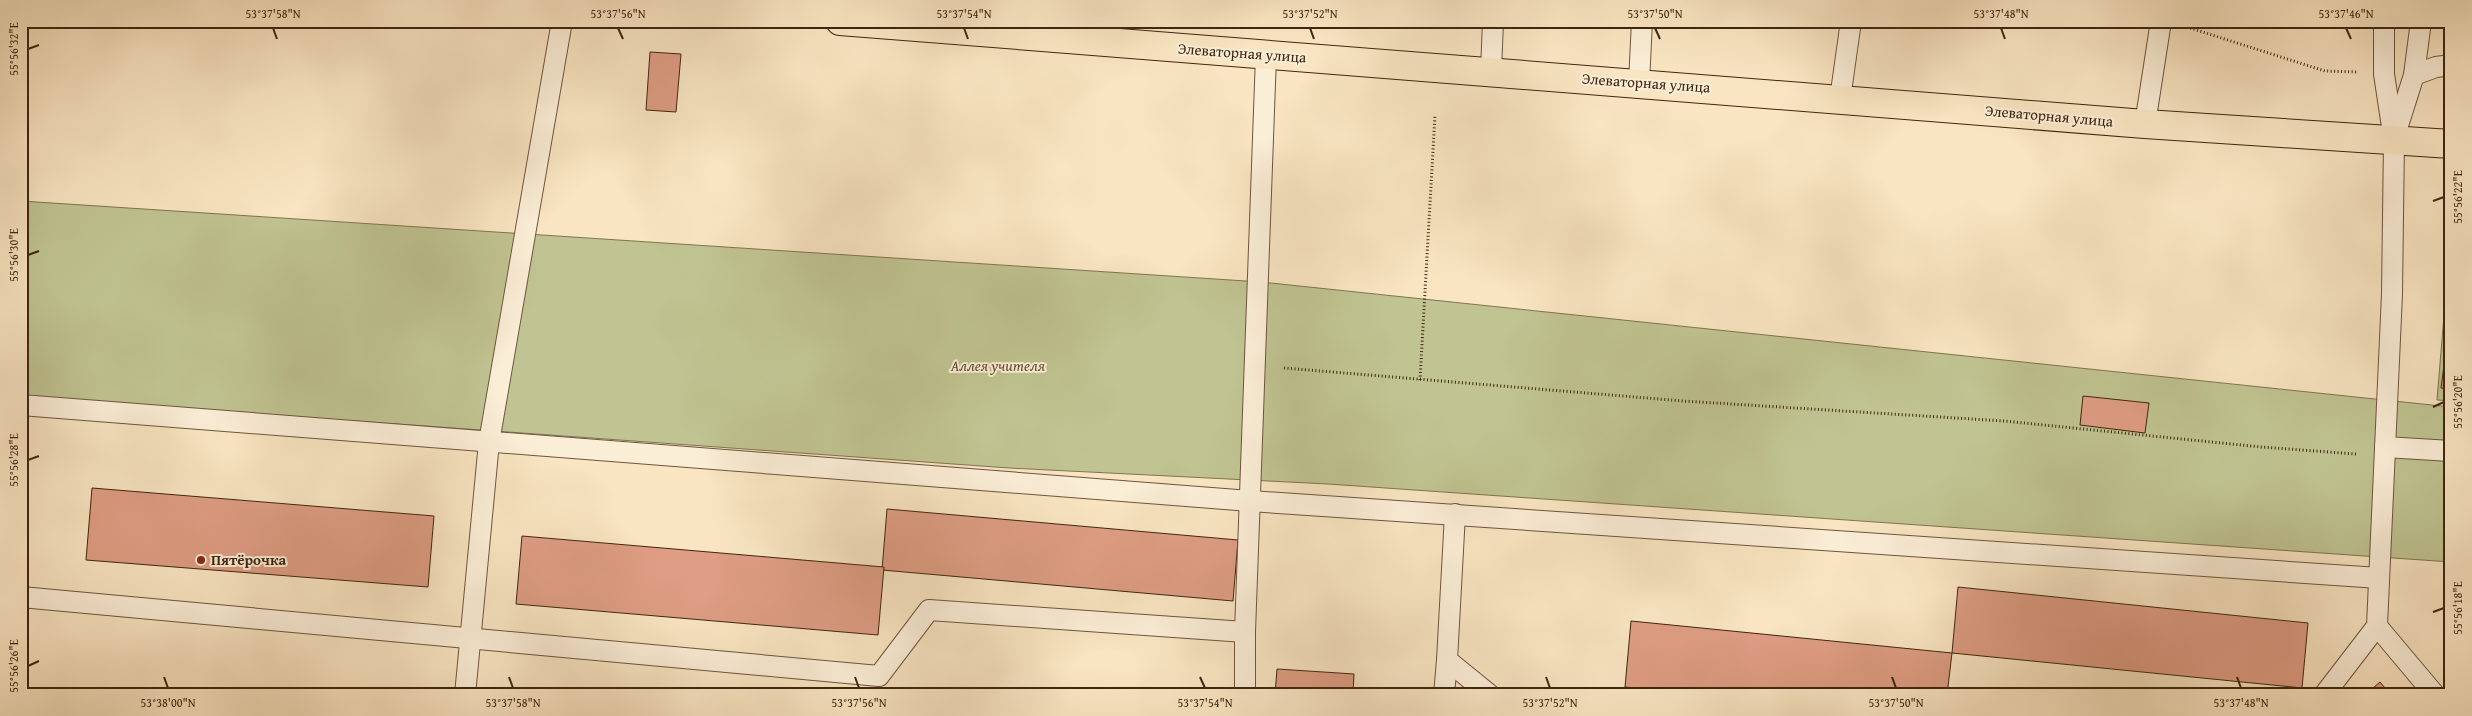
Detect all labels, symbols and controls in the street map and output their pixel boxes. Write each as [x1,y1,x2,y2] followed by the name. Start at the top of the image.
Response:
[245,5,301,22] text: 53°37'58"N
[590,5,646,22] text: 53°37'56"N
[936,5,992,22] text: 53°37'54"N
[1282,5,1338,22] text: 53°37'52"N
[1627,5,1683,22] text: 53°37'50"N
[1973,5,2029,22] text: 53°37'48"N
[2318,5,2374,22] text: 53°37'46"N
[5,22,22,76] text: 55°56'32"E
[1177,38,1308,68] street label: Элеваторная улица
[1581,68,1712,98] street label: Элеваторная улица
[1984,99,2115,132] street label: Элеваторная улица
[2449,170,2466,224] text: 55°56'22"E
[5,228,22,282] text: 55°56'30"E
[950,355,1046,376] park label: Аллея учителя
[2449,375,2466,429] text: 55°56'20"E
[5,433,22,487] text: 55°56'28"E
[211,549,287,570] place label: Пятёрочка
[195,554,207,566] marker: Пятёрочка
[2449,581,2466,635] text: 55°56'18"E
[5,639,22,693] text: 55°56'26"E
[140,694,196,711] text: 53°38'00"N
[485,694,541,711] text: 53°37'58"N
[831,694,887,711] text: 53°37'56"N
[1177,694,1233,711] text: 53°37'54"N
[1522,694,1578,711] text: 53°37'52"N
[1868,694,1924,711] text: 53°37'50"N
[2213,694,2269,711] text: 53°37'48"N

